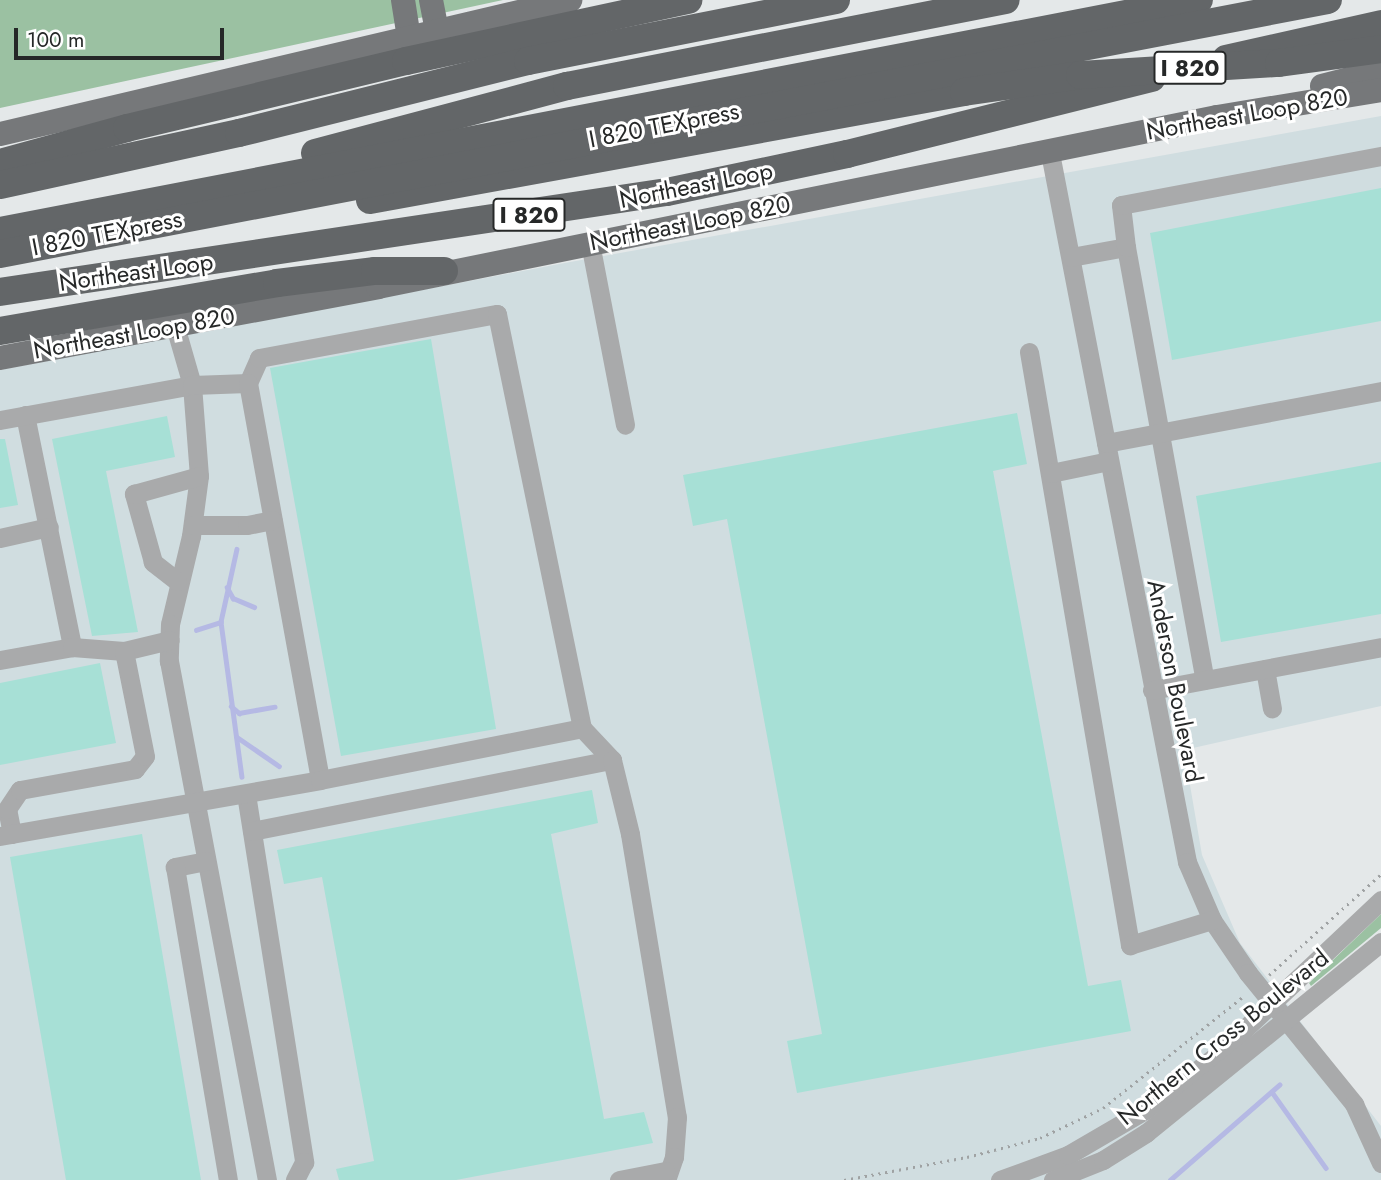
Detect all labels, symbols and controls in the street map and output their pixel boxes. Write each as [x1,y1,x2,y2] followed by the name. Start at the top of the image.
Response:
[18,14,228,58] scale bar
[27,25,84,55] text: 100 m
[1153,48,1227,88] road number: I 820
[1144,82,1350,146] street label: Northeast Loop 820
[586,96,742,154] street label: I 820 TEXpress
[617,156,775,214] street label: Northeast Loop
[587,189,793,257] street label: Northeast Loop 820
[492,196,566,234] road number: I 820
[29,204,185,262] street label: I 820 TEXpress
[57,247,215,297] street label: Northeast Loop
[31,301,237,365] street label: Northeast Loop 820
[1141,577,1209,785] street label: Anderson Boulevard
[1112,943,1334,1131] street label: Northern Cross Boulevard

